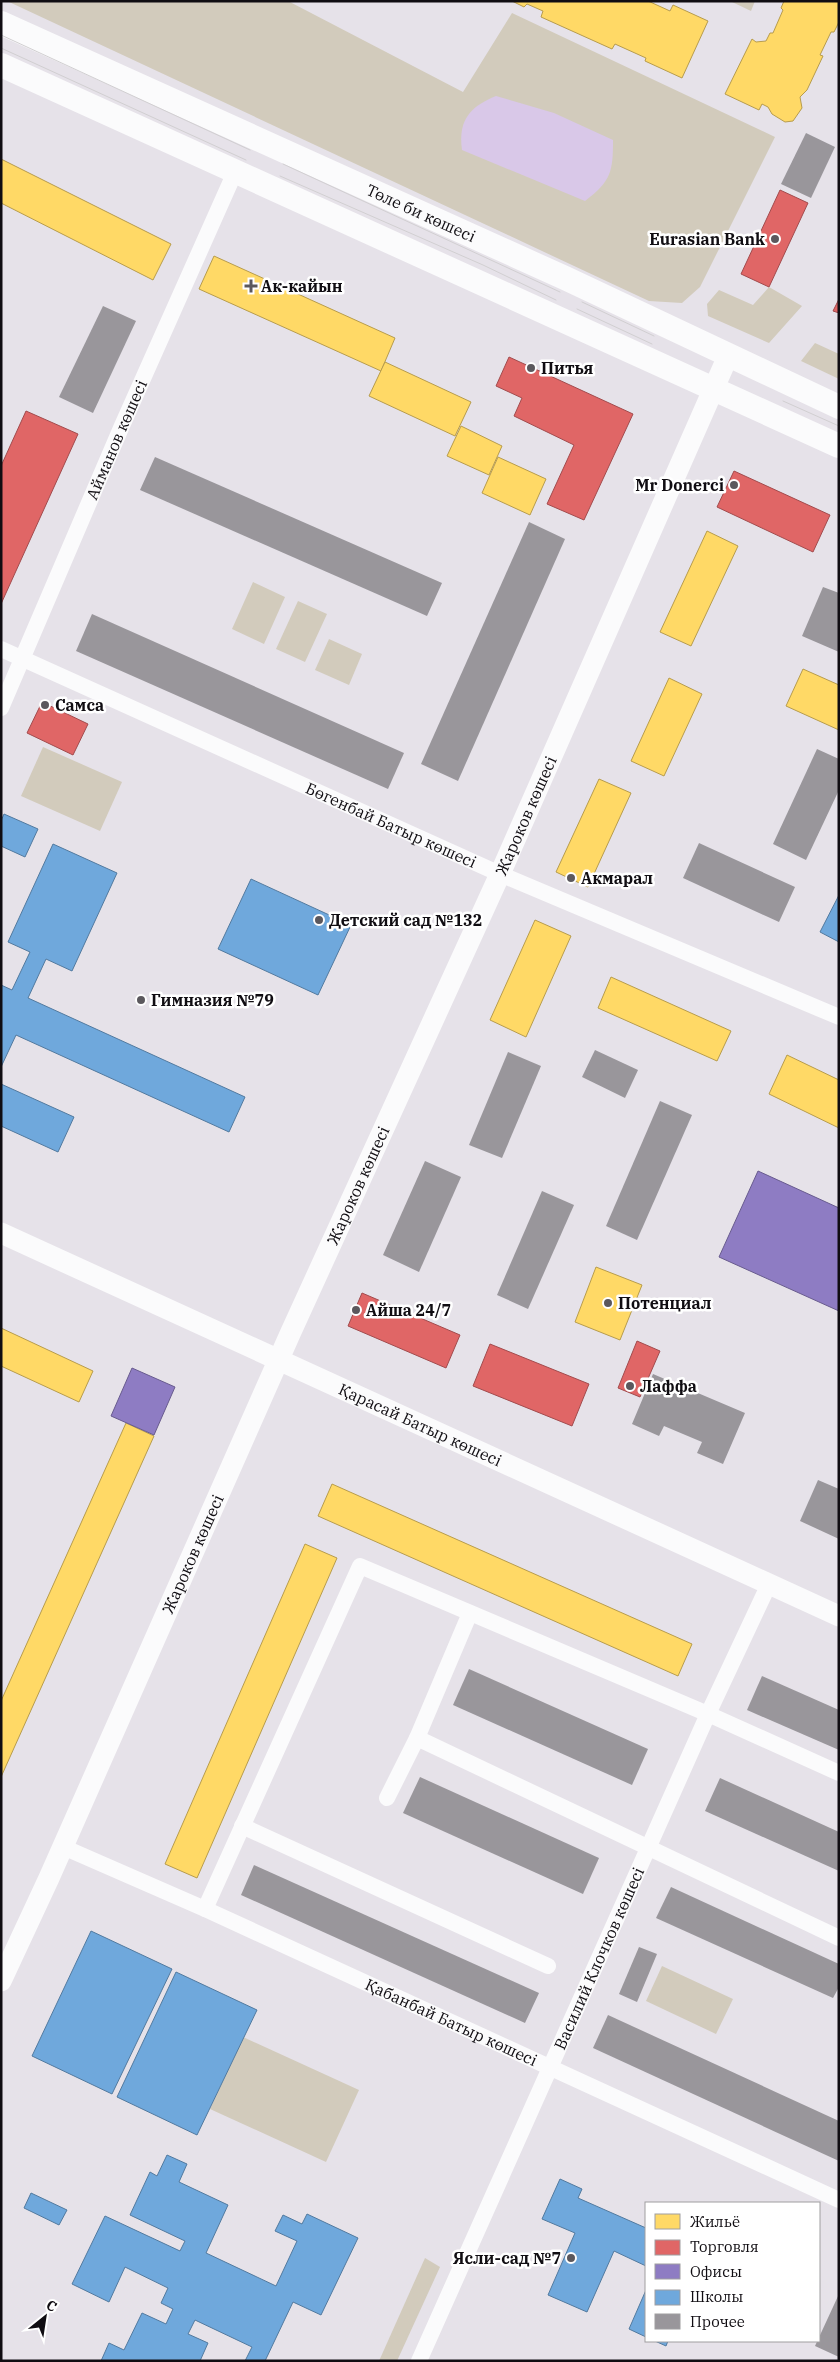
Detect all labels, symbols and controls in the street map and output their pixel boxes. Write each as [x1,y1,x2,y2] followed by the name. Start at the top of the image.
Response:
[363,180,479,246] street label: Төле би көшесі
[649,229,765,249] place label: Eurasian Bank
[769,233,781,245] marker: Eurasian Bank
[261,276,343,296] place label: Ак-кайын
[245,280,257,292] marker: Ак-кайын
[541,358,594,378] place label: Питья
[525,362,537,374] marker: Питья
[81,377,151,503] street label: Айманов көшесі
[635,475,724,495] place label: Mr Donerci
[728,479,740,491] marker: Mr Donerci
[55,695,104,715] place label: Самса
[39,699,51,711] marker: Самса
[491,753,561,878] street label: Жароков көшесі
[303,778,480,872] street label: Бөгенбай Батыр көшесі
[581,868,653,888] place label: Акмарал
[565,872,577,884] marker: Акмарал
[329,910,482,930] place label: Детский сад №132
[313,914,325,926] marker: Детский сад №132
[151,990,274,1010] place label: Гимназия №79
[135,994,147,1006] marker: Гимназия №79
[322,1123,394,1248] street label: Жароков көшесі
[618,1293,711,1313] place label: Потенциал
[602,1297,614,1309] marker: Потенциал
[366,1300,451,1320] place label: Айша 24/7
[350,1304,362,1316] marker: Айша 24/7
[640,1376,697,1396] place label: Лаффа
[336,1379,505,1471] street label: Қарасай Батыр көшесі
[624,1380,636,1392] marker: Лаффа
[157,1491,228,1617] street label: Жароков көшесі
[549,1864,648,2053] street label: Василий Клочков көшесі
[362,1974,541,2070] street label: Қабанбай Батыр көшесі
[645,2202,820,2342] legend
[690,2212,740,2231] text: Жильё
[690,2237,759,2256] text: Торговля
[453,2248,561,2268] place label: Ясли-сад №7
[565,2252,577,2264] marker: Ясли-сад №7
[690,2262,742,2281] text: Офисы
[690,2287,743,2306] text: Школы
[20,2292,70,2342] north arrow
[43,2296,60,2316] text: С
[690,2312,745,2331] text: Прочее

